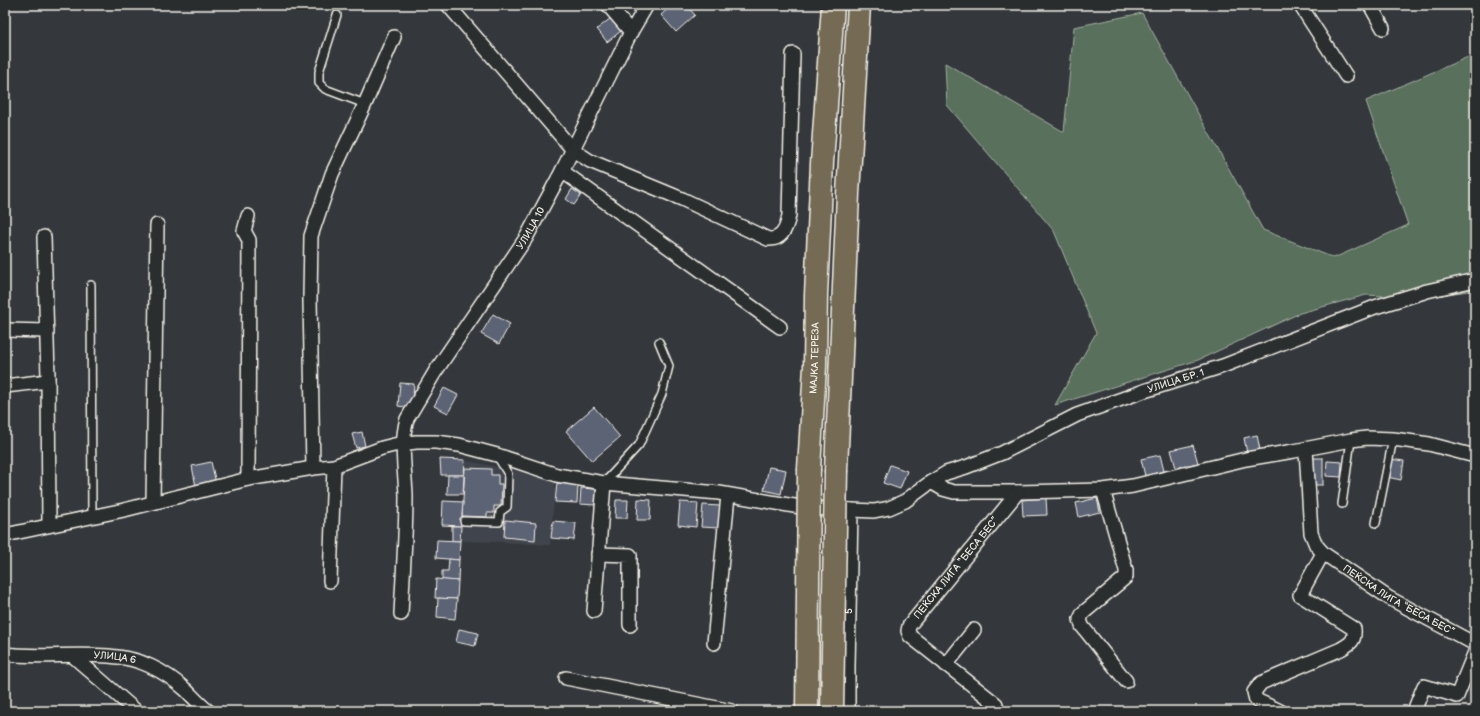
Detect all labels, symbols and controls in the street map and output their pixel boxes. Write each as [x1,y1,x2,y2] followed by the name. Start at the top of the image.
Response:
[514,205,547,252] street label: УЛИЦА 10
[807,321,822,394] street label: МАЈКА ТЕРЕЗА
[1146,366,1206,395] street label: УЛИЦА БР. 1
[911,514,1001,621] street label: ПЕЌСКА ЛИГА “БЕСА БЕС”
[1340,562,1457,638] street label: ПЕЌСКА ЛИГА “БЕСА БЕС”
[843,608,855,614] street label: 5
[93,649,137,666] street label: УЛИЦА 6

